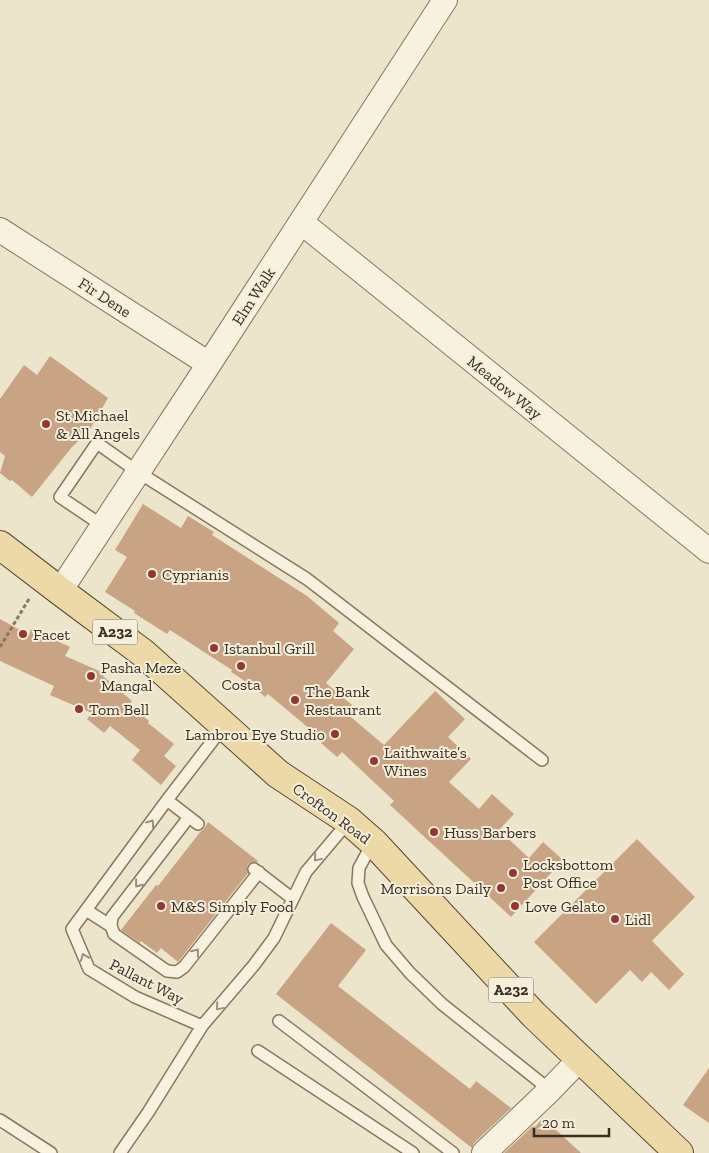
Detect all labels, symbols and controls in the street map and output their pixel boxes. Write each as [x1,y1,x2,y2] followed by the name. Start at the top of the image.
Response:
[228,263,279,329] street label: Elm Walk
[75,273,135,321] street label: Fir Dene
[463,351,547,424] street label: Meadow Way
[56,406,140,443] place label: St Michael & All Angels
[40,418,52,430] marker: St Michael & All Angels
[162,565,229,584] place label: Cyprianis
[146,568,158,580] marker: Cyprianis
[92,620,138,644] road number: A232
[33,625,70,644] place label: Facet
[17,628,29,640] marker: Facet
[224,639,315,658] place label: Istanbul Grill
[208,642,220,654] marker: Istanbul Grill
[101,658,181,695] place label: Pasha Meze Mangal
[235,660,247,672] marker: Costa
[85,670,97,682] marker: Pasha Meze Mangal
[221,675,261,694] place label: Costa
[305,682,381,719] place label: The Bank Restaurant
[289,694,301,706] marker: The Bank Restaurant
[89,700,149,719] place label: Tom Bell
[73,703,85,715] marker: Tom Bell
[185,725,325,744] place label: Lambrou Eye Studio
[329,728,341,740] marker: Lambrou Eye Studio
[384,743,467,780] place label: Laithwaite’s Wines
[368,755,380,767] marker: Laithwaite’s Wines
[289,779,375,848] street label: Crofton Road
[145,820,153,829] one-way arrow
[444,823,536,842] place label: Huss Barbers
[428,826,440,838] marker: Huss Barbers
[314,852,323,861] one-way arrow
[523,855,613,892] place label: Locksbottom Post Office
[507,867,519,879] marker: Locksbottom Post Office
[135,878,144,888] one-way arrow
[380,879,492,898] place label: Morrisons Daily
[495,882,507,894] marker: Morrisons Daily
[171,897,294,916] place label: M&S Simply Food
[525,897,605,916] place label: Love Gelato
[155,900,167,912] marker: M&S Simply Food
[509,900,521,912] marker: Love Gelato
[625,910,651,929] place label: Lidl
[609,913,621,925] marker: Lidl
[191,949,199,958] one-way arrow
[80,953,90,962] one-way arrow
[106,955,188,1009] street label: Pallant Way
[488,978,534,1002] road number: A232
[216,1001,224,1010] one-way arrow
[534,1106,609,1138] scale bar
[542,1114,575,1132] text: 20 m

